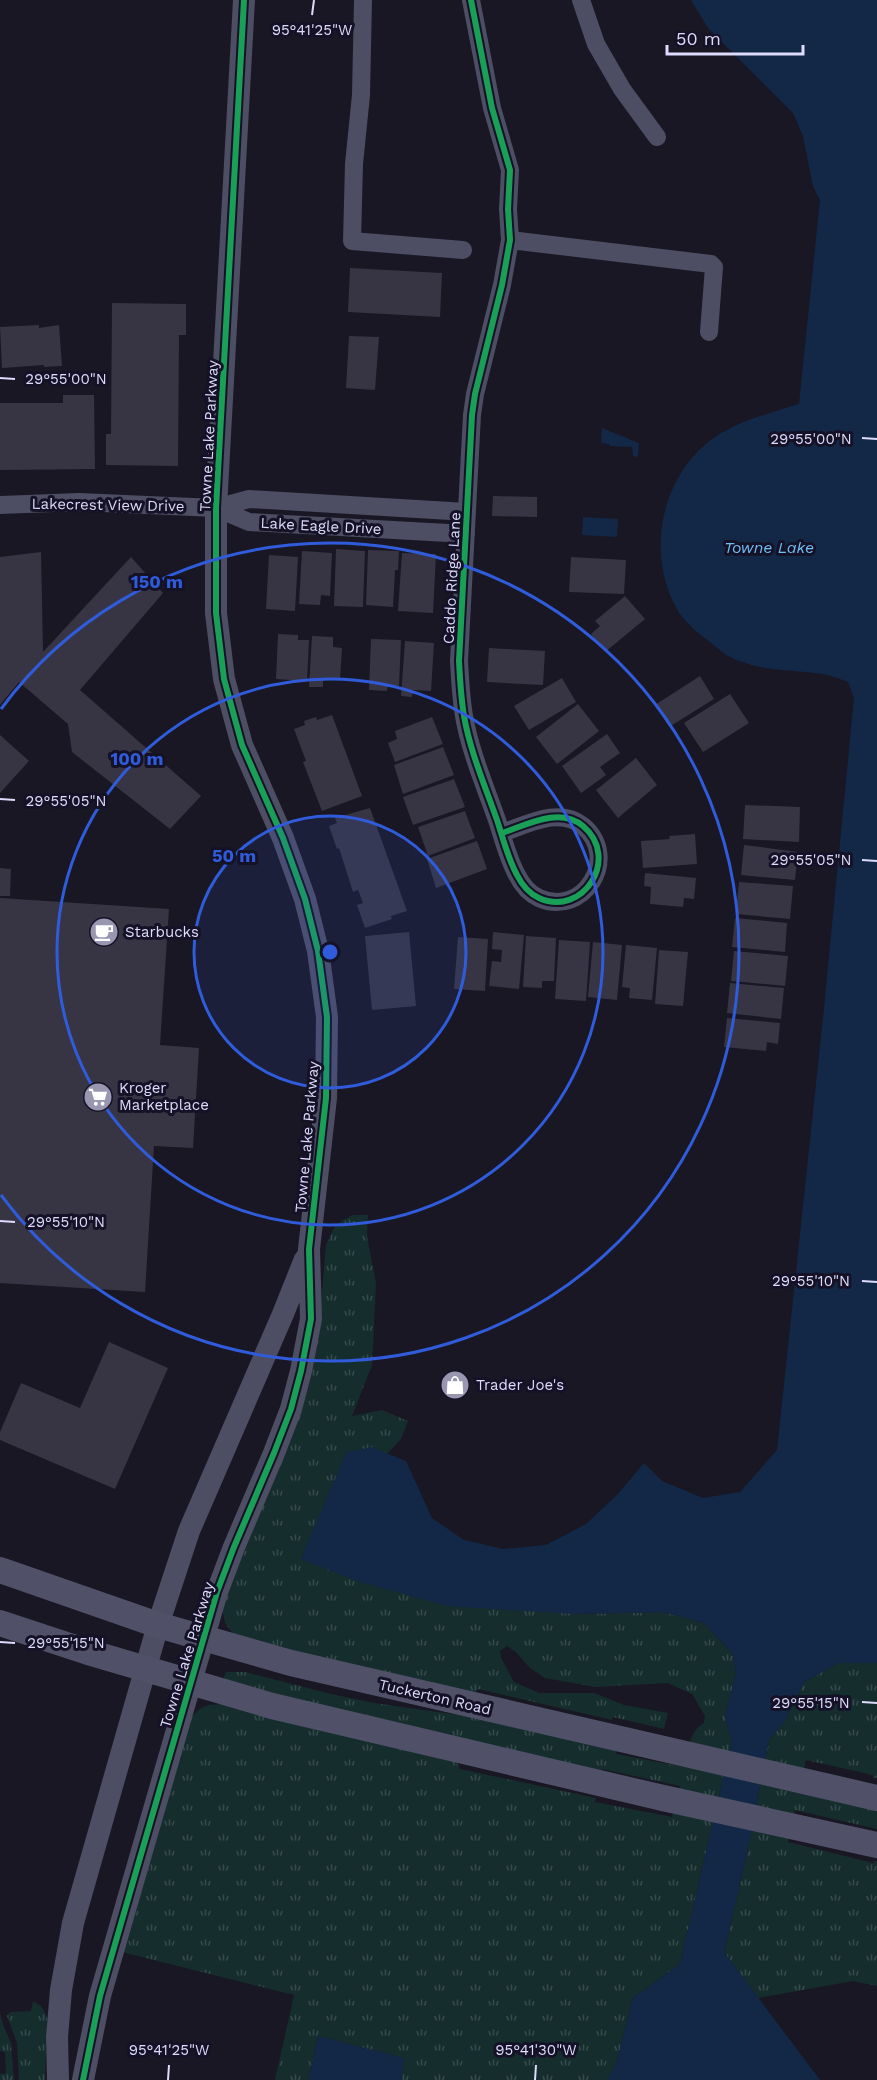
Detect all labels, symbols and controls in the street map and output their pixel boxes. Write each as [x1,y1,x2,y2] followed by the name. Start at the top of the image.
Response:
[667,18,804,56] scale bar
[272,21,352,39] text: 95°41'25"W
[676,28,721,49] text: 50 m
[196,360,222,512] street label: Towne Lake Parkway
[25,370,107,388] text: 29°55'00"N
[770,430,852,448] text: 29°55'00"N
[31,495,185,515] street label: Lakecrest View Drive
[440,512,464,644] street label: Caddo Ridge Lane
[260,514,382,538] street label: Lake Eagle Drive
[724,538,814,557] water label: Towne Lake
[131,571,183,592] text: 150 m
[110,748,164,769] text: 100 m
[26,792,107,810] text: 29°55'05"N
[212,845,256,866] text: 50 m
[771,851,852,869] text: 29°55'05"N
[88,916,120,948] cafe icon: Starbucks
[125,923,199,941] place label: Starbucks
[320,942,340,962] centre of rings
[291,1060,323,1213] street label: Towne Lake Parkway
[119,1079,209,1114] place label: Kroger Marketplace
[82,1081,114,1113] supermarket icon: Kroger Marketplace
[27,1213,105,1231] text: 29°55'10"N
[772,1272,850,1290] text: 29°55'10"N
[439,1369,471,1401] shop icon: Trader Joe's
[476,1376,564,1394] place label: Trader Joe's
[156,1580,218,1730] street label: Towne Lake Parkway
[27,1634,105,1652] text: 29°55'15"N
[377,1675,493,1719] street label: Tuckerton Road
[772,1694,850,1712] text: 29°55'15"N
[129,2041,209,2059] text: 95°41'25"W
[495,2041,577,2059] text: 95°41'30"W

